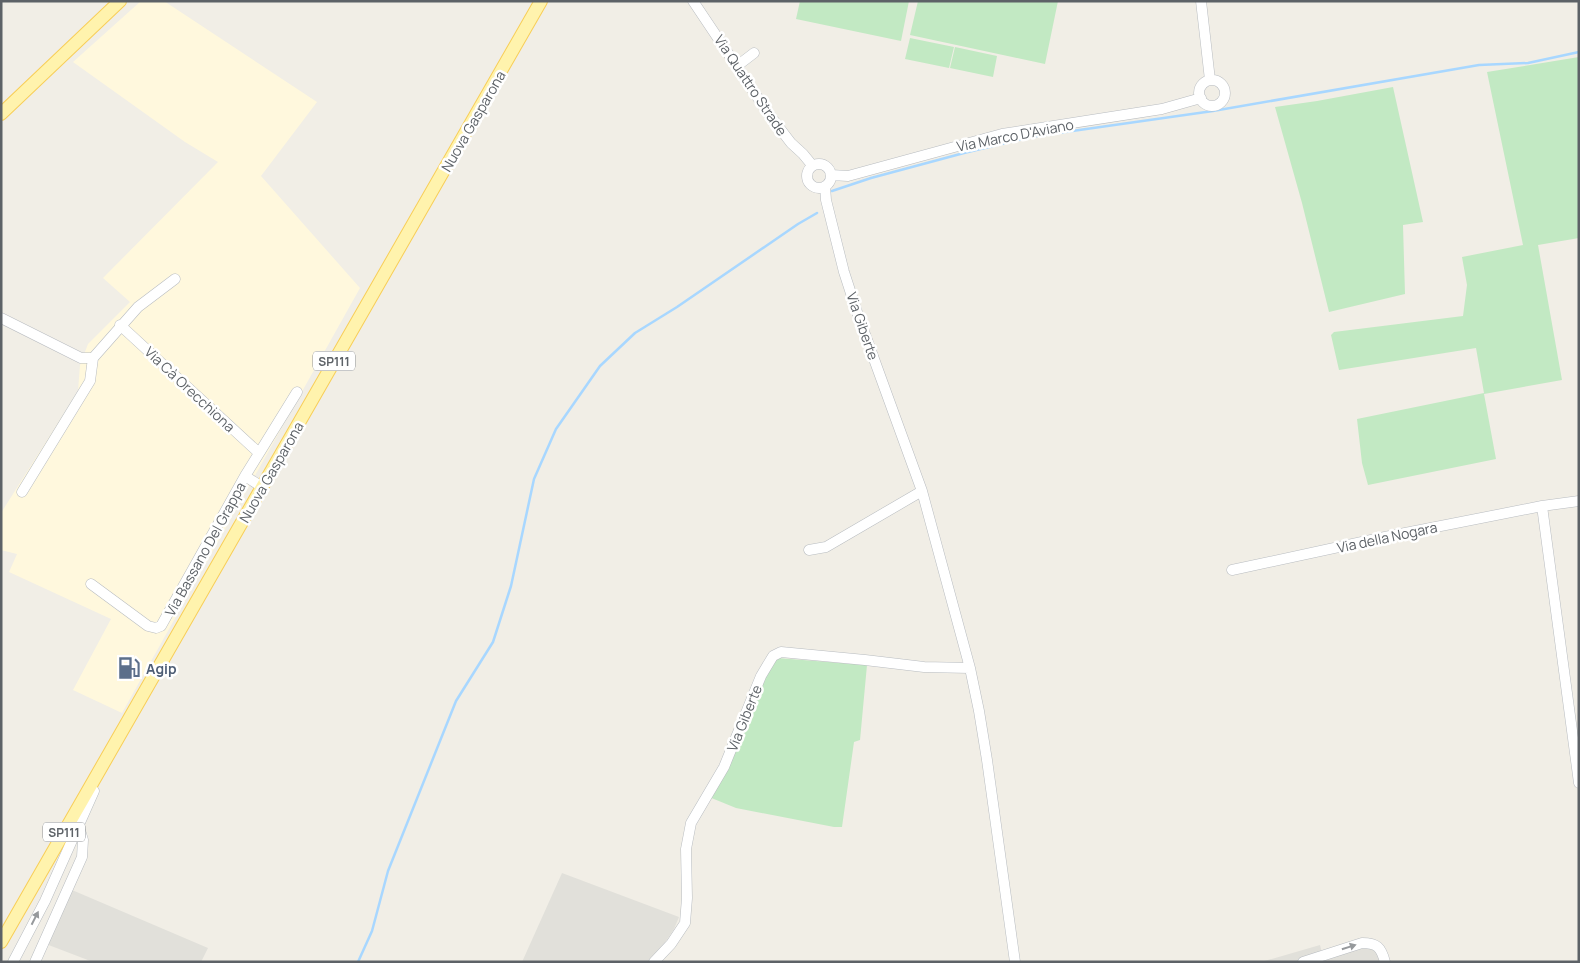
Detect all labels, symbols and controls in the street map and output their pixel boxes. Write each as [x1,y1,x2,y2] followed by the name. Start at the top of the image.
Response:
[710,31,792,139] street label: Via Quattro Strade
[436,67,510,175] street label: Nuova Gasparona
[955,114,1075,156] street label: Via Marco D'Aviano
[843,290,883,362] street label: Via Giberte
[141,342,239,436] street label: Via Cà Orecchiona
[313,352,355,371] road number: SP111
[234,418,308,526] street label: Nuova Gasparona
[160,479,250,619] street label: Via Bassano Del Grappa
[1335,517,1439,557] street label: Via della Nogara
[116,655,142,681] fuel station icon: Agip
[146,659,177,678] place label: Agip
[722,682,766,754] street label: Via Giberte
[43,822,85,842] road number: SP111
[31,911,39,926] one-way arrow
[1342,942,1357,950] one-way arrow

